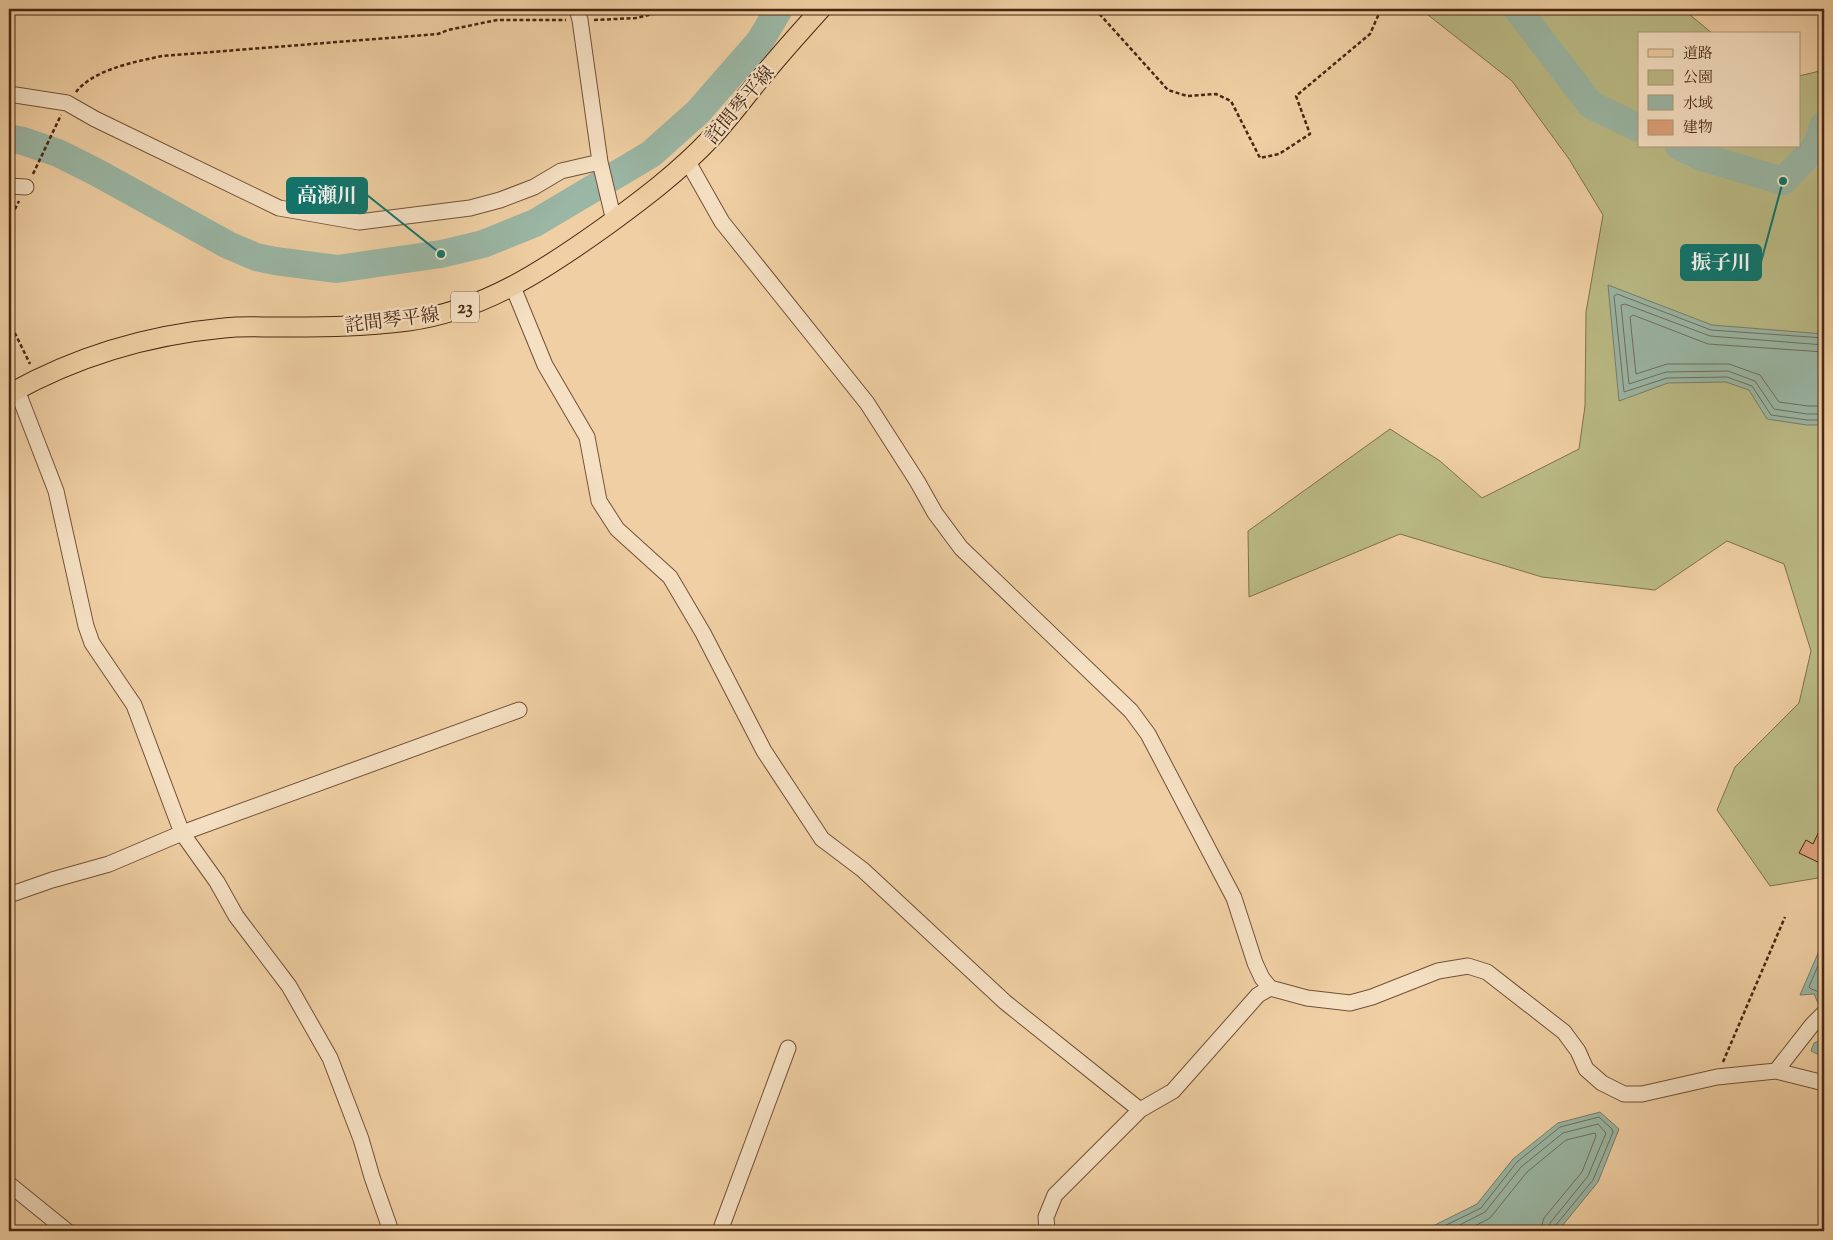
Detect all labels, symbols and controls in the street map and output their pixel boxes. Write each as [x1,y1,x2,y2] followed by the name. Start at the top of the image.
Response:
[1638,32,1800,148] legend
[1683,44,1713,65] text: 道路
[700,61,782,151] street label: 詫間琴平線
[1683,68,1713,89] text: 公園
[1683,94,1713,115] text: 水域
[1683,118,1713,139] text: 建物
[287,178,367,213] callout: 高瀬川
[297,183,357,212] text: 高瀬川
[1681,245,1761,280] callout: 振子川
[1691,250,1751,279] text: 振子川
[451,292,479,322] road number: 23
[344,302,441,341] street label: 詫間琴平線

